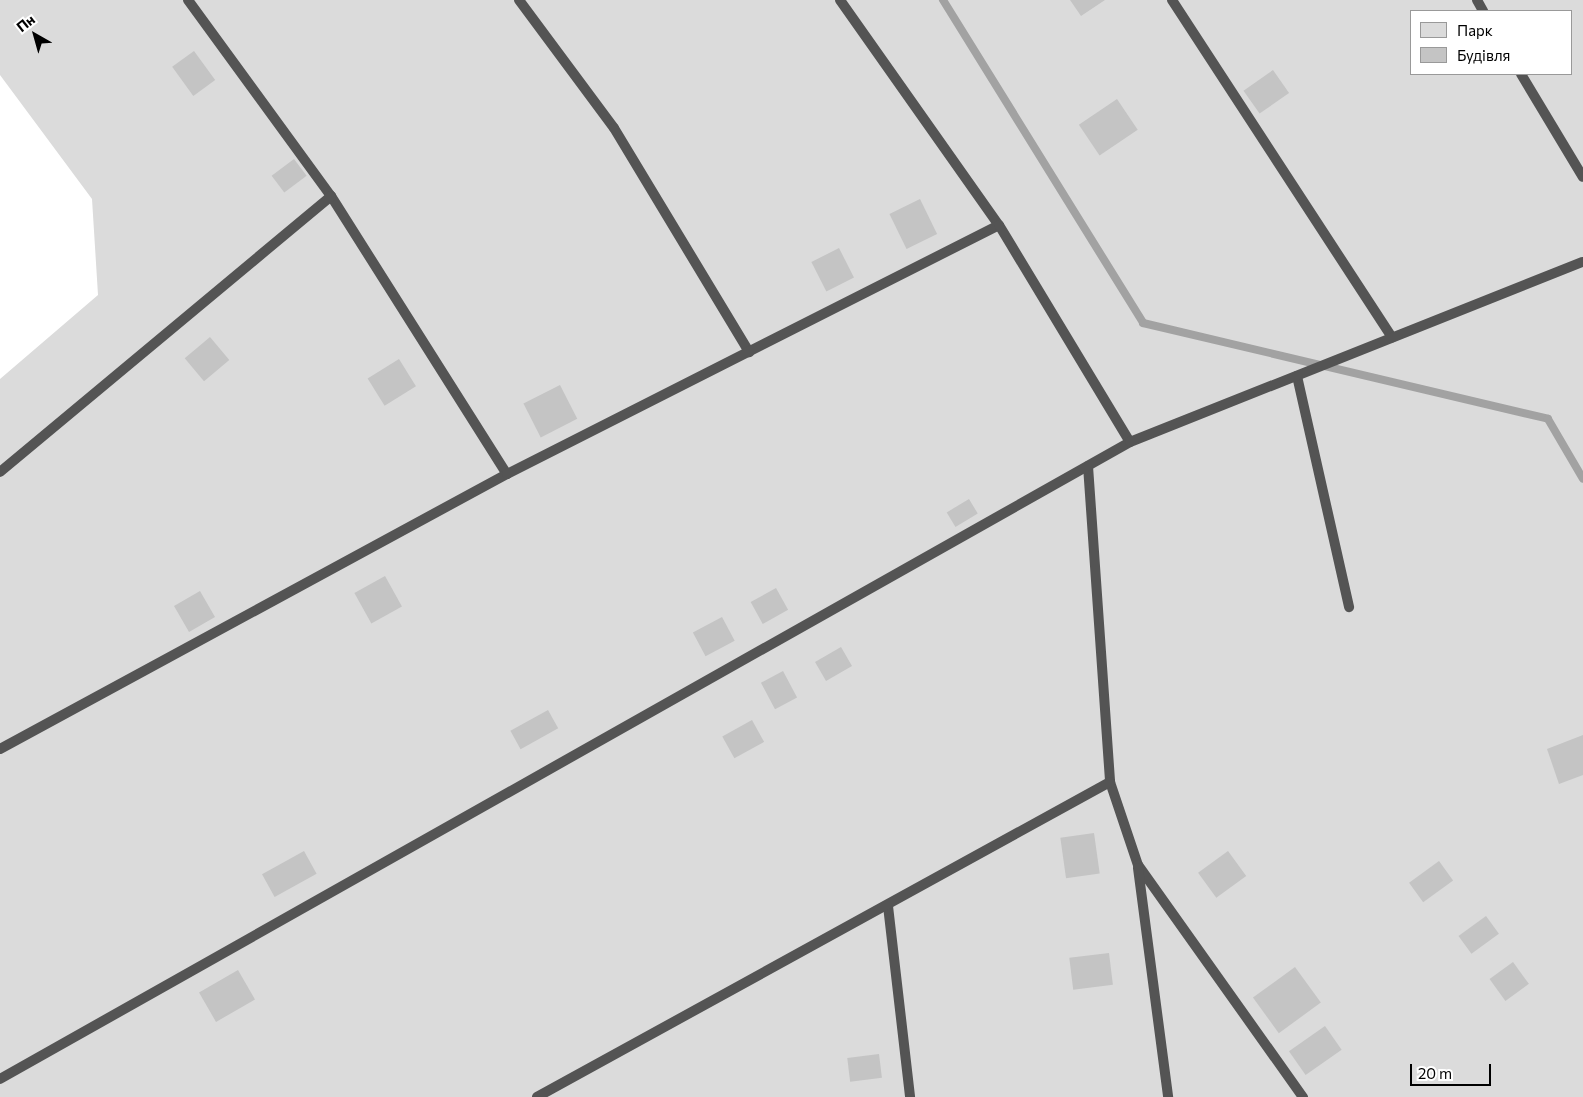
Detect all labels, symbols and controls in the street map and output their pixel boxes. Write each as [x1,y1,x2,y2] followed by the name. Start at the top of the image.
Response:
[10,10,60,60] north arrow
[13,10,38,35] text: Пн
[1410,10,1573,75] legend
[1457,21,1493,39] text: Парк
[1457,46,1510,64] text: Будівля
[1413,1054,1494,1086] scale bar
[1418,1064,1452,1082] text: 20 m

